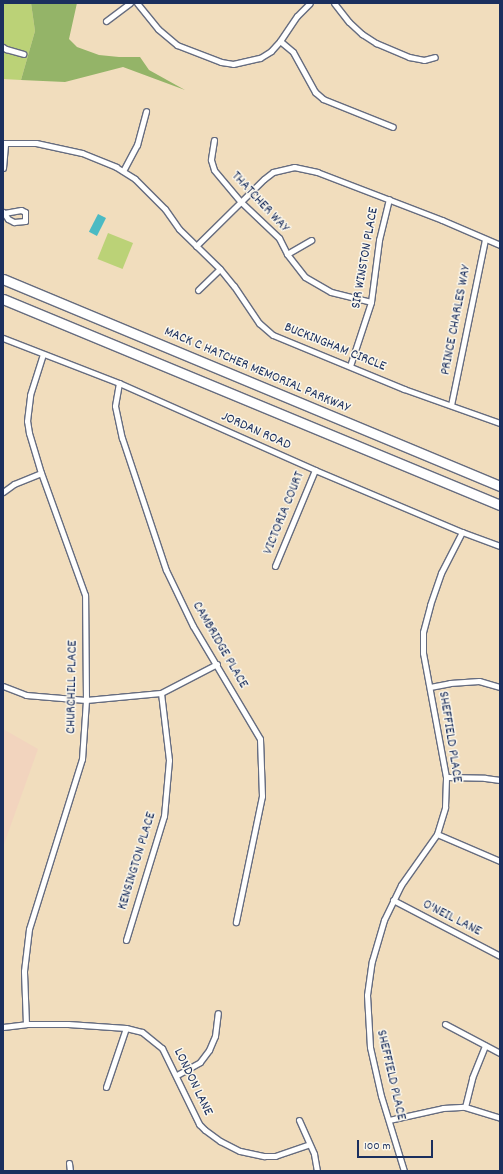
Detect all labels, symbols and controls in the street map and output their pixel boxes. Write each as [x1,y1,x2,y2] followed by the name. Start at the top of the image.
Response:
[228,168,292,236] street label: THATCHER WAY
[348,206,382,310] street label: SIR WINSTON PLACE
[437,264,475,376] street label: PRINCE CHARLES WAY
[282,319,388,375] street label: BUCKINGHAM CIRCLE
[162,323,352,417] street label: MACK C HATCHER MEMORIAL PARKWAY
[218,408,294,454] street label: JORDAN ROAD
[260,469,308,557] street label: VICTORIA COURT
[188,599,252,691] street label: CAMBRIDGE PLACE
[63,640,81,734] street label: CHURCHILL PLACE
[435,690,465,784] street label: SHEFFIELD PLACE
[114,810,160,912] street label: KENSINGTON PLACE
[420,896,484,940] street label: O'NEIL LANE
[372,1028,410,1122] street label: SHEFFIELD PLACE
[170,1046,216,1118] street label: LONDON LANE
[359,1132,435,1158] scale bar
[364,1138,391,1155] text: 100 m

